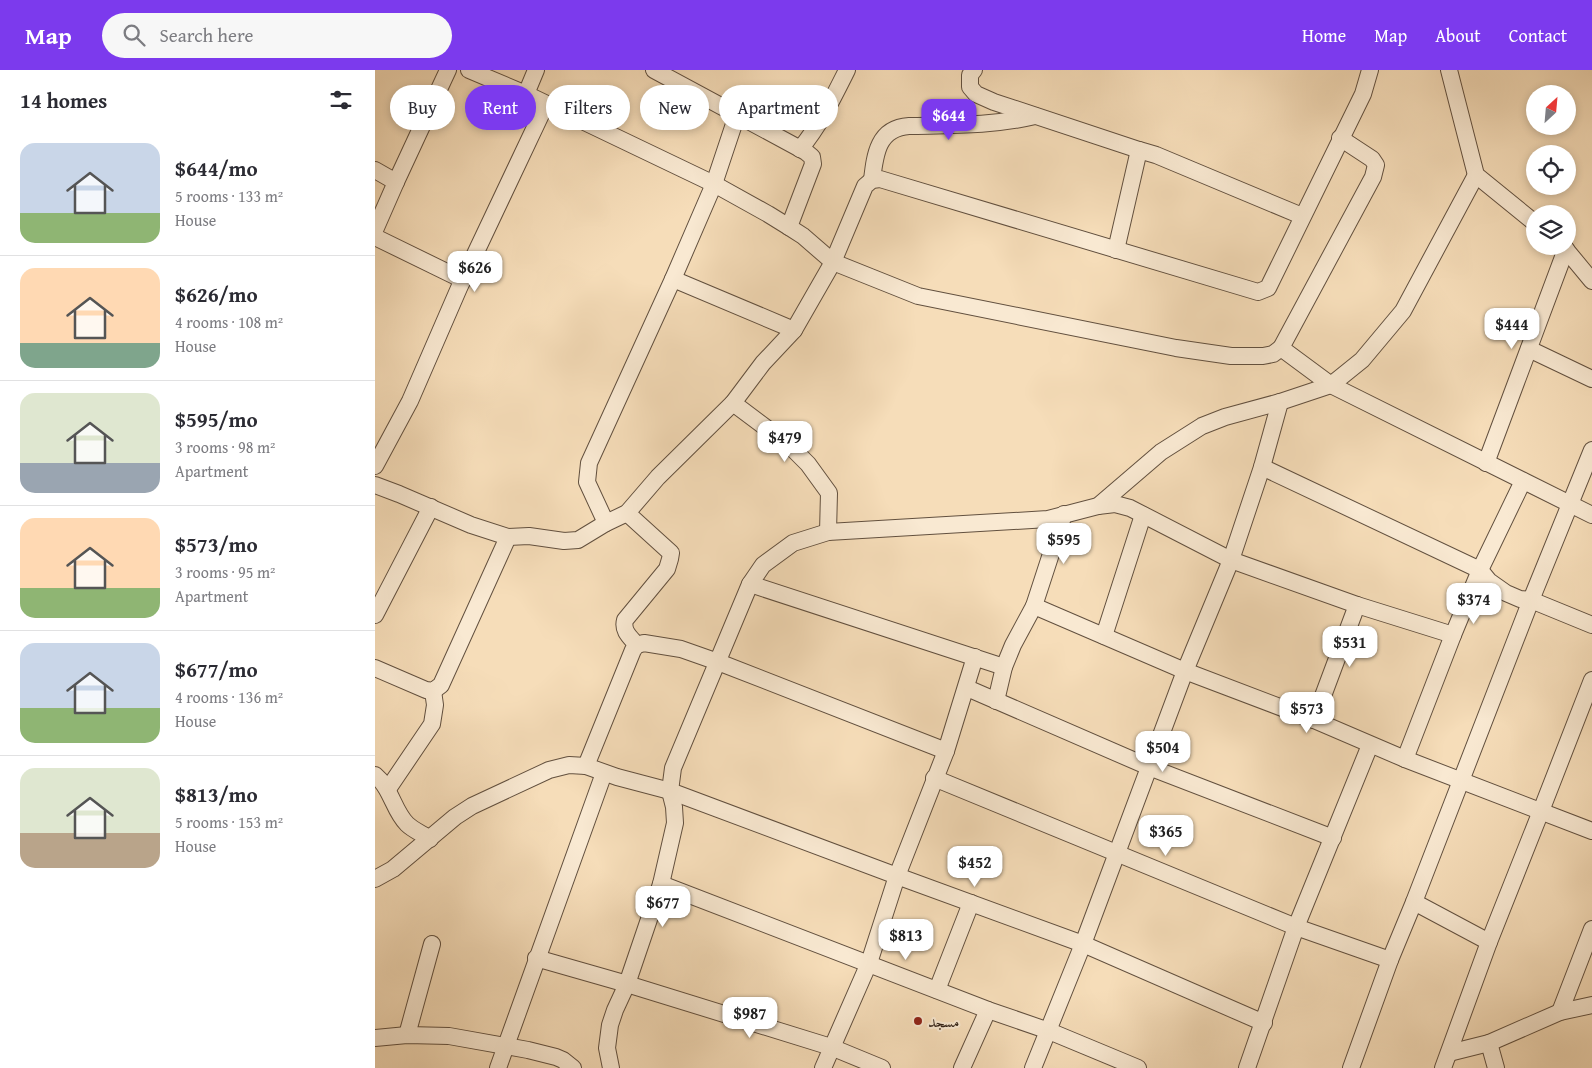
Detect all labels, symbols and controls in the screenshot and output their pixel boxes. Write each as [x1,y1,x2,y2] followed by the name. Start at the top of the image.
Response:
[102,13,452,58] search box
[25,18,72,53] text: Map
[120,21,148,49] icon: search
[160,21,253,49] text: Search here
[1302,22,1346,49] text: Home
[1374,22,1407,49] text: Map
[1435,22,1481,49] text: About
[1509,22,1567,49] text: Contact
[20,85,107,116] text: 14 homes
[390,85,455,130] chip: Buy
[465,85,536,130] chip: Rent
[546,85,630,130] chip: Filters
[640,85,709,130] chip: New
[719,85,838,130] chip: Apartment
[1526,85,1576,135] north arrow
[1526,85,1576,255] map controls
[327,86,355,114] icon: filters
[919,98,979,141] pin: $644
[932,103,966,127] text: $644
[1526,145,1576,195] button: locate
[175,153,258,184] text: $644/mo
[60,163,120,223] icon: home
[175,184,283,208] text: 5 rooms · 133 m²
[1526,205,1576,255] button: layers
[175,208,216,232] text: House
[445,250,505,293] pin: $626
[458,255,492,279] text: $626
[175,279,258,310] text: $626/mo
[60,288,120,348] icon: home
[1482,308,1542,350] pin: $444
[175,310,283,334] text: 4 rooms · 108 m²
[1495,312,1529,336] text: $444
[175,334,216,358] text: House
[175,404,258,435] text: $595/mo
[60,413,120,473] icon: home
[755,420,815,463] pin: $479
[768,425,802,449] text: $479
[175,435,275,459] text: 3 rooms · 98 m²
[175,459,248,483] text: Apartment
[1034,522,1094,565] pin: $595
[1047,527,1081,551] text: $595
[175,529,258,560] text: $573/mo
[60,538,120,598] icon: home
[175,560,275,584] text: 3 rooms · 95 m²
[1444,582,1504,625] pin: $374
[175,584,248,608] text: Apartment
[1457,587,1491,611] text: $374
[1320,626,1380,668] pin: $531
[1333,630,1367,654] text: $531
[175,654,258,685] text: $677/mo
[60,663,120,723] icon: home
[175,685,283,709] text: 4 rooms · 136 m²
[1277,692,1337,734] pin: $573
[1290,696,1324,720] text: $573
[175,709,216,733] text: House
[1133,730,1193,773] pin: $504
[1146,735,1180,759] text: $504
[175,779,258,810] text: $813/mo
[60,788,120,848] icon: home
[175,810,283,834] text: 5 rooms · 153 m²
[1136,814,1196,857] pin: $365
[1149,819,1183,843] text: $365
[175,834,216,858] text: House
[945,846,1005,888] pin: $452
[958,850,992,874] text: $452
[633,886,693,928] pin: $677
[646,890,680,914] text: $677
[876,918,936,961] pin: $813
[889,923,923,947] text: $813
[720,996,780,1039] pin: $987
[733,1001,767,1025] text: $987
[928,1009,959,1033] place label: مسجد
[912,1015,924,1027] marker: مسجد

